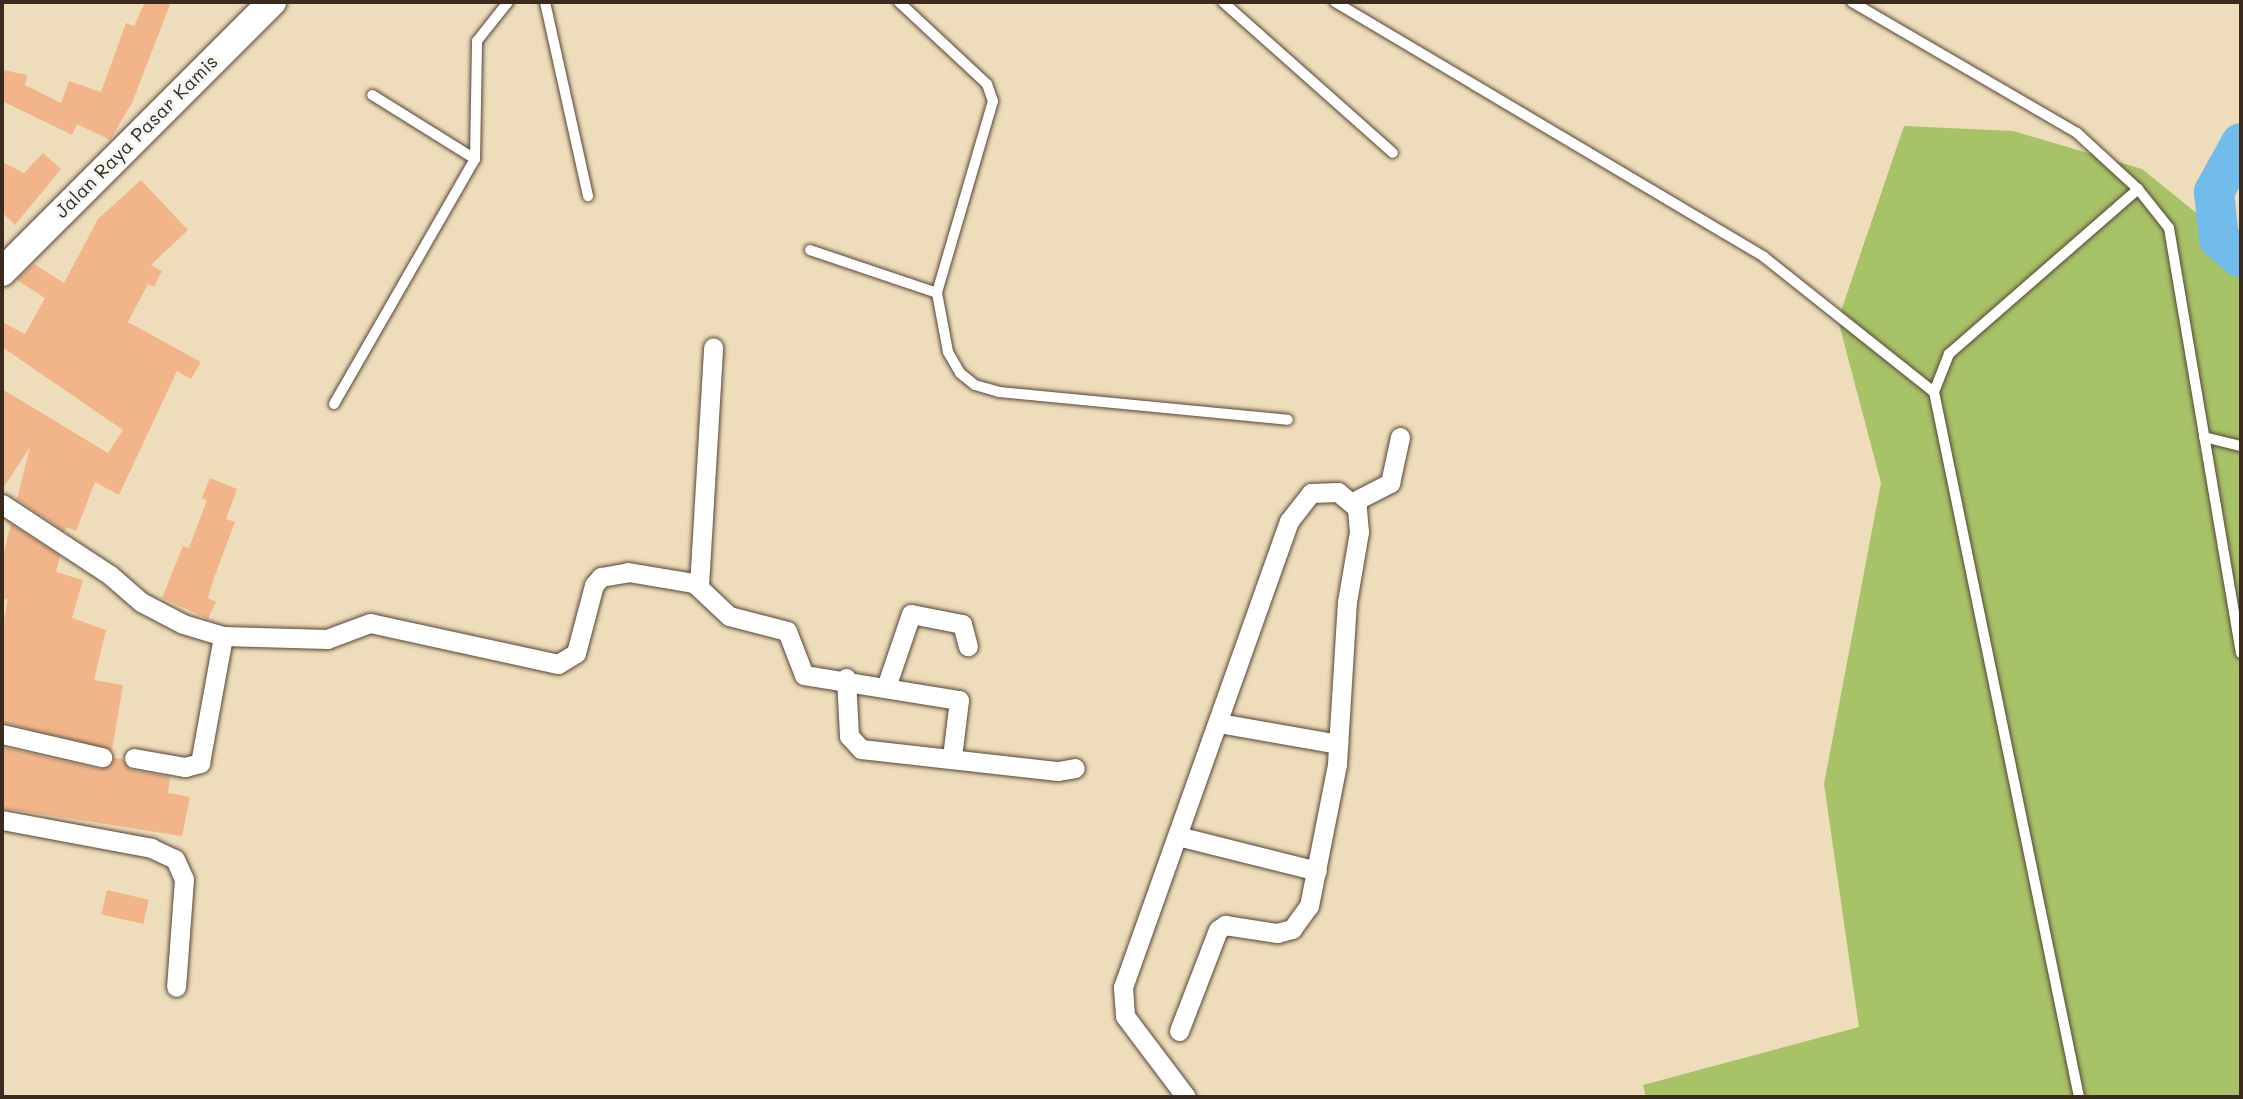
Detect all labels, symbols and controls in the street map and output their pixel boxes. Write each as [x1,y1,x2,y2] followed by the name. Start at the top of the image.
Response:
[50,50,222,222] street label: Jalan Raya Pasar Kamis

